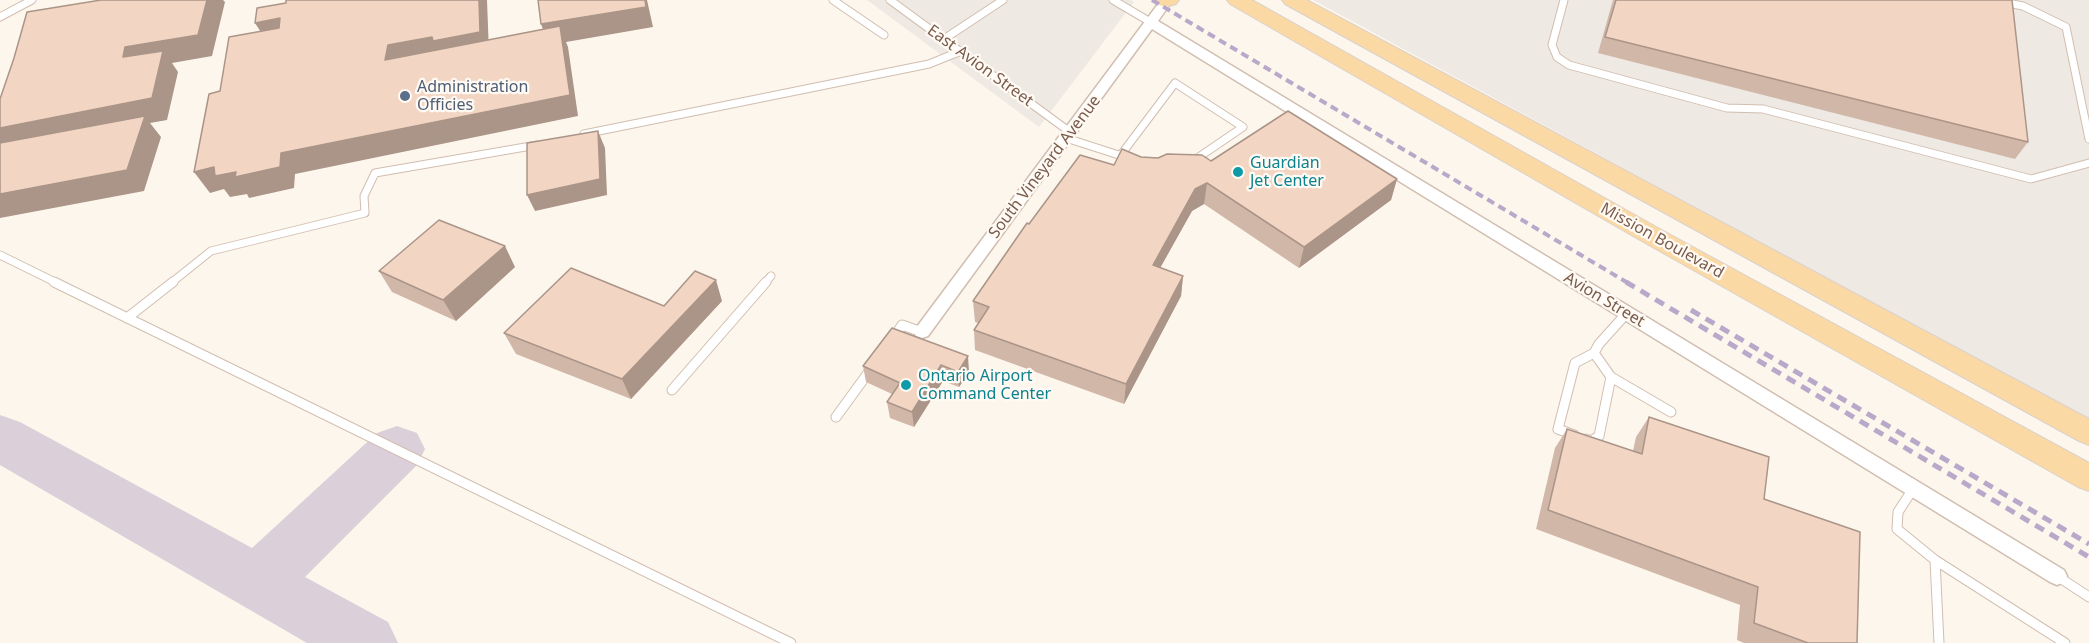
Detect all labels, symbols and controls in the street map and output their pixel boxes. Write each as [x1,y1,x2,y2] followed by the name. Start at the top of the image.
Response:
[923,21,1037,111] street label: East Avion Street
[417,77,528,115] place label: Administration Officies
[398,89,412,103] marker: Administration Officies
[985,92,1105,242] street label: South Vineyard Avenue
[1250,153,1324,191] place label: Guardian Jet Center
[1231,165,1245,179] marker: Guardian Jet Center
[1597,199,1727,283] street label: Mission Boulevard
[1560,268,1648,332] street label: Avion Street
[918,366,1051,404] place label: Ontario Airport Command Center
[899,378,913,392] marker: Ontario Airport Command Center

